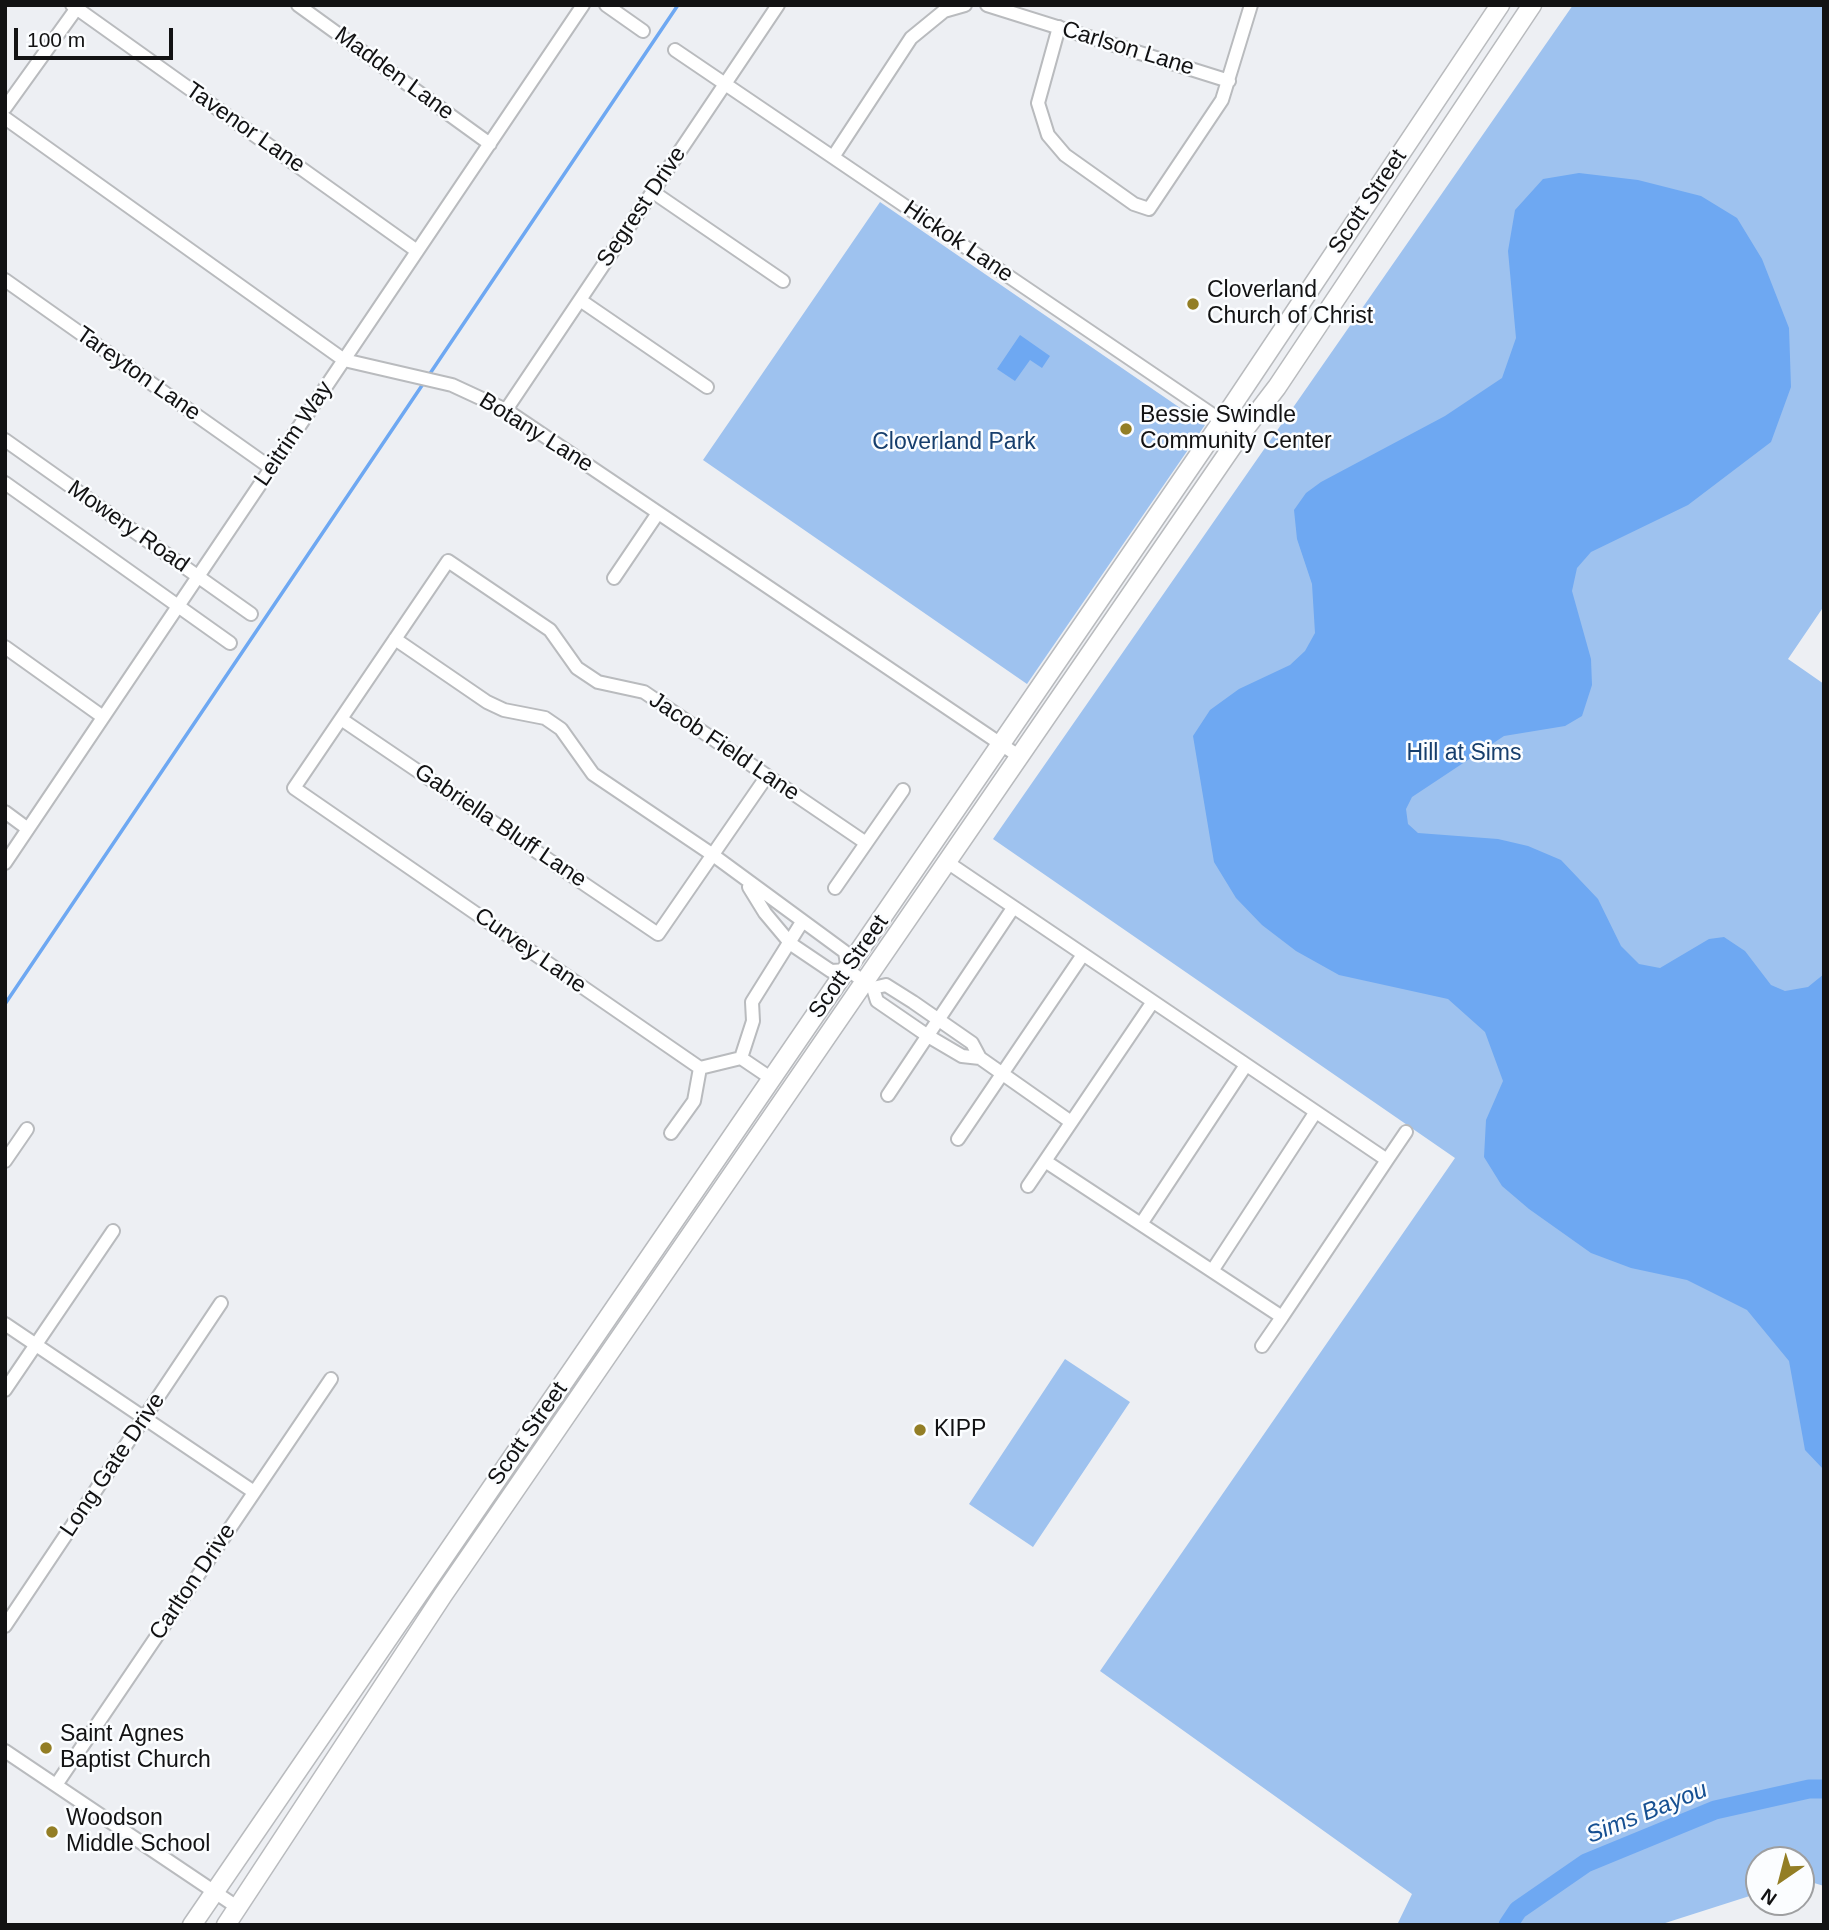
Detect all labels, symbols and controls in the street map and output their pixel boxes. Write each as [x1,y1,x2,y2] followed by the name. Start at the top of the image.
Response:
[18,14,177,58] scale bar
[1059,16,1197,82] street label: Carlson Lane
[329,21,459,127] street label: Madden Lane
[27,28,85,51] text: 100 m
[180,77,310,179] street label: Tavenor Lane
[592,142,692,272] street label: Segrest Drive
[1323,144,1413,260] street label: Scott Street
[898,195,1018,289] street label: Hickok Lane
[1207,277,1373,331] place label: Cloverland Church of Christ
[1185,296,1201,312] marker: Cloverland Church of Christ
[70,321,206,427] street label: Tareyton Lane
[249,376,339,492] street label: Leitrim Way
[474,387,598,479] street label: Botany Lane
[1140,402,1332,456] place label: Bessie Swindle Community Center
[1118,421,1134,437] marker: Bessie Swindle Community Center
[872,429,1036,457] park label: Cloverland Park
[62,475,194,579] street label: Mowery Road
[644,687,804,807] street label: Jacob Field Lane
[1406,740,1522,768] park label: Hill at Sims
[409,758,591,894] street label: Gabriella Bluff Lane
[469,902,591,1000] street label: Curvey Lane
[803,910,895,1024] street label: Scott Street
[482,1377,574,1491] street label: Scott Street
[55,1388,171,1542] street label: Long Gate Drive
[934,1416,986,1444] place label: KIPP
[912,1422,928,1438] marker: KIPP
[144,1519,242,1645] street label: Carlton Drive
[60,1721,211,1775] place label: Saint Agnes Baptist Church
[38,1740,54,1756] marker: Saint Agnes Baptist Church
[1582,1776,1712,1850] water label: Sims Bayou
[66,1805,210,1859] place label: Woodson Middle School
[44,1824,60,1840] marker: Woodson Middle School
[1745,1846,1815,1916] north arrow
[1757,1884,1780,1910] text: N

